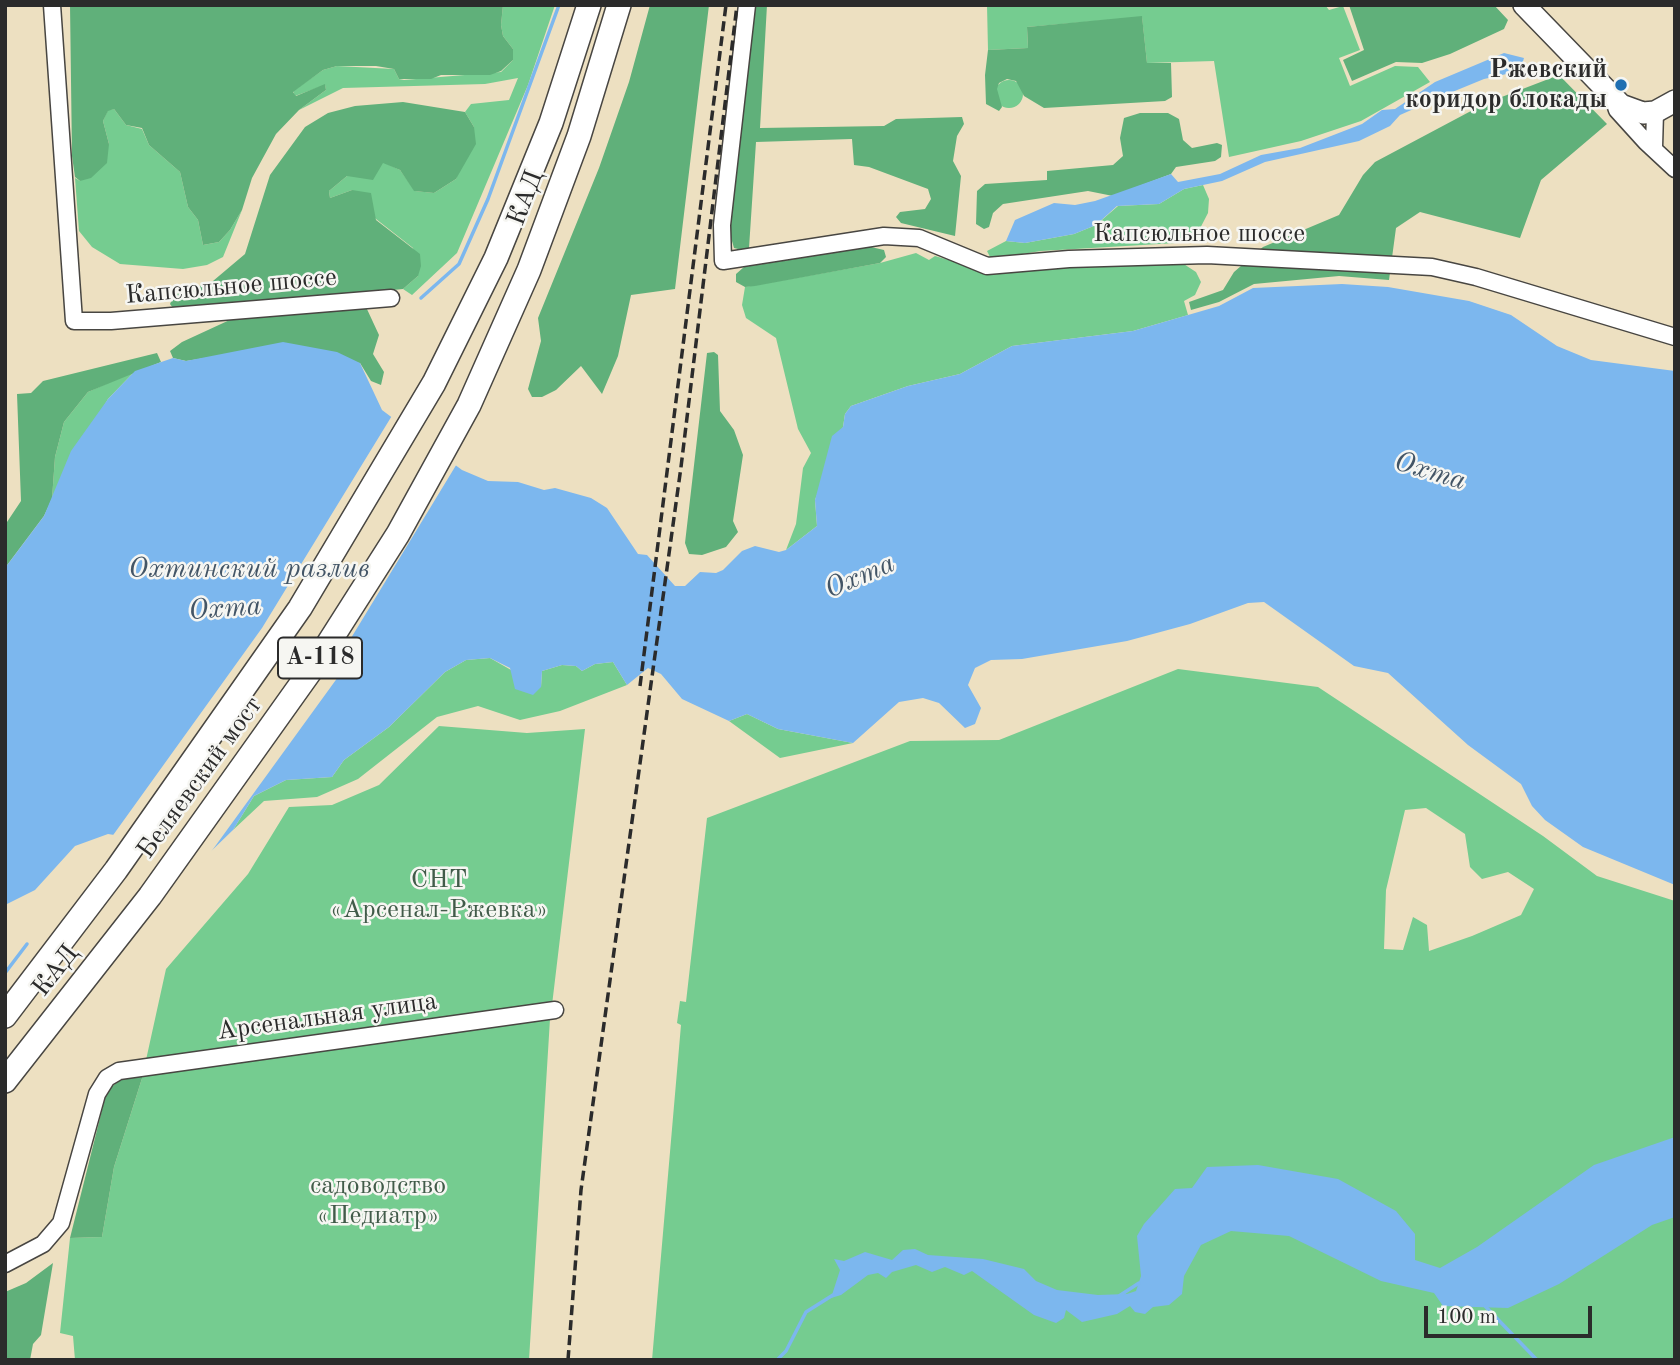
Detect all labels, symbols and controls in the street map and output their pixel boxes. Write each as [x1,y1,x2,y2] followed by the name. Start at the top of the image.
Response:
[1405,54,1607,116] place label: Ржевский коридор блокады
[1613,77,1629,93] marker: Ржевский коридор блокады
[501,166,551,230] street label: КАД
[1093,218,1305,250] street label: Капсюльное шоссе
[124,262,338,312] street label: Капсюльное шоссе
[1390,445,1470,499] water label: Охта
[820,547,900,607] water label: Охта
[128,553,370,587] water label: Охтинский разлив
[187,590,263,628] water label: Охта
[278,638,362,678] road number: А-118
[131,691,269,865] street label: Беляевский мост
[330,864,548,926] park label: СНТ «Арсенал-Ржевка»
[26,939,86,1003] street label: КАД
[215,986,439,1048] street label: Арсенальная улица
[310,1170,446,1232] park label: садоводство «Педиатр»
[1428,1292,1596,1336] scale bar
[1437,1307,1496,1328] text: 100 m

